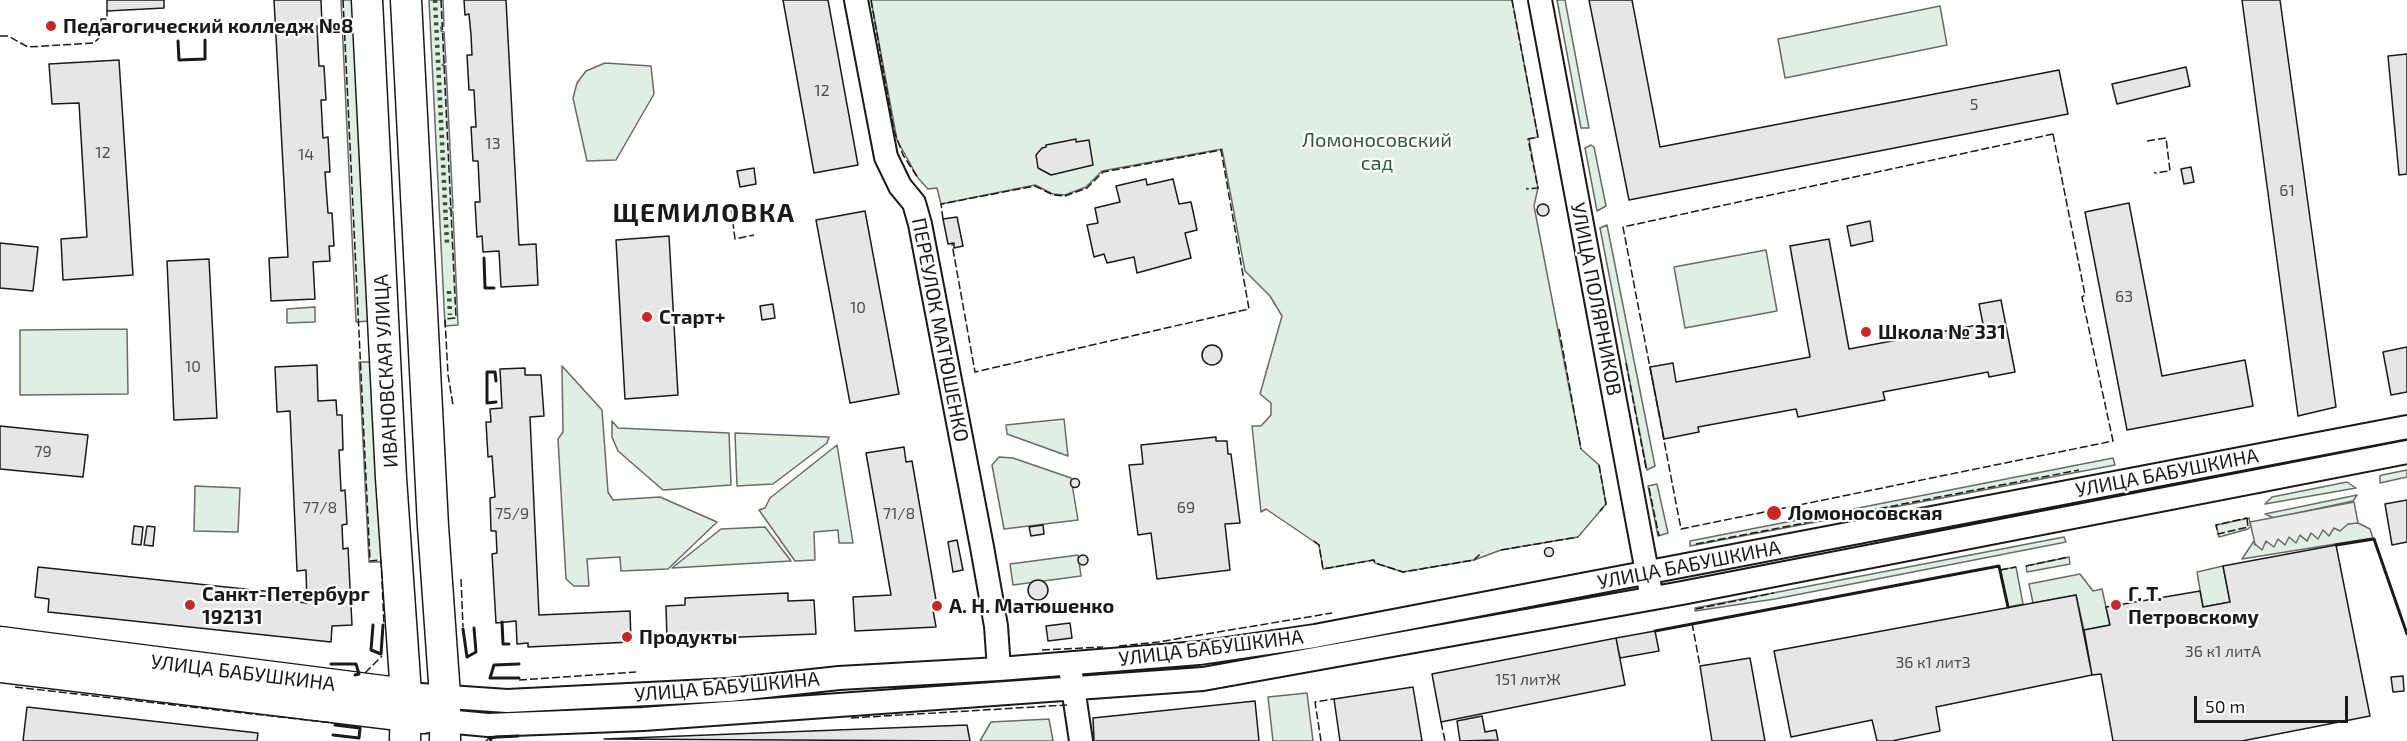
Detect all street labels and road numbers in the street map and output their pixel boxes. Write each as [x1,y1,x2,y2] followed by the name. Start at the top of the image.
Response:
[1565,200,1627,398] street label: УЛИЦА ПОЛЯРНИКОВ
[906,216,974,444] street label: ПЕРЕУЛОК МАТЮШЕНКО
[369,274,403,468] street label: ИВАНОВСКАЯ УЛИЦА
[2074,443,2260,503] street label: УЛИЦА БАБУШКИНА
[1596,535,1782,595] street label: УЛИЦА БАБУШКИНА
[1117,625,1305,671] street label: УЛИЦА БАБУШКИНА
[149,650,337,696] street label: УЛИЦА БАБУШКИНА
[633,667,821,707] street label: УЛИЦА БАБУШКИНА

